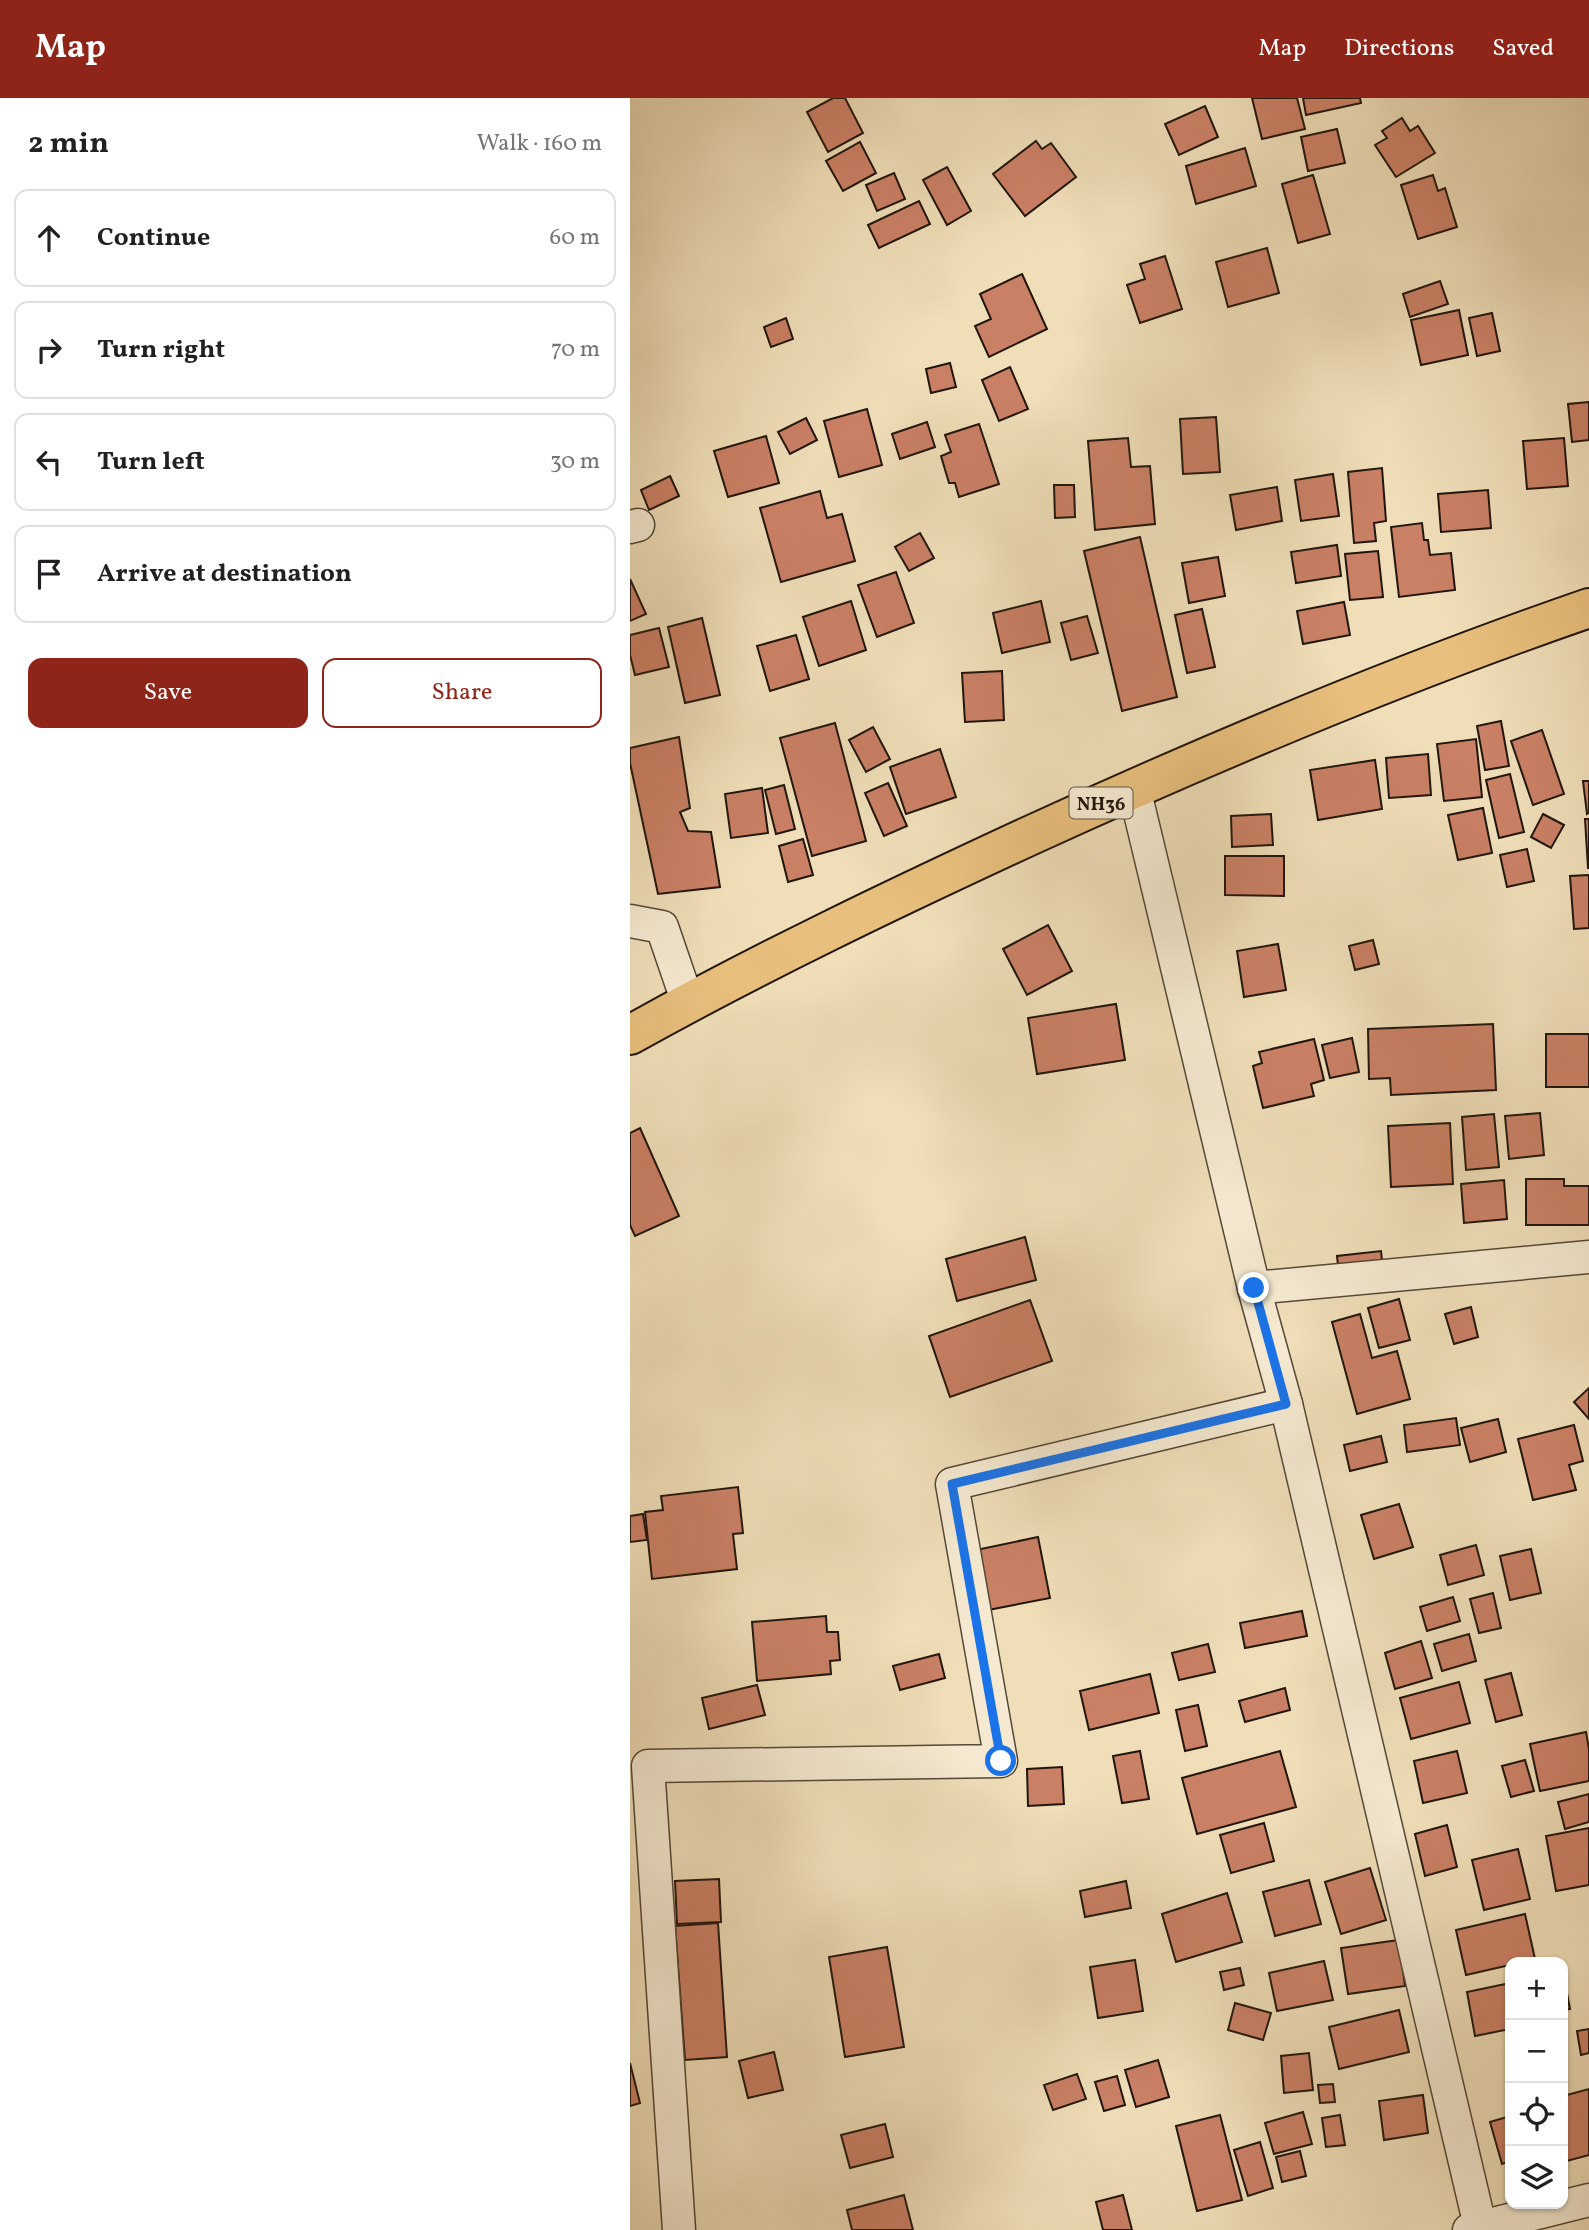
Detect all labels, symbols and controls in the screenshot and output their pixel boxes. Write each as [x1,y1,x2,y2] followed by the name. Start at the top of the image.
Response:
[35,26,106,72] text: Map
[1258,32,1306,66] text: Map
[1344,32,1454,66] text: Directions
[1492,32,1554,66] text: Saved
[28,123,109,165] text: 2 min
[477,128,602,160] text: Walk · 160 m
[30,219,68,257] icon: ahead
[97,220,210,256] text: Continue
[550,222,600,254] text: 60 m
[30,331,68,369] icon: right
[97,332,225,368] text: Turn right
[551,334,600,366] text: 70 m
[30,443,68,481] icon: left
[97,444,205,480] text: Turn left
[550,446,600,478] text: 30 m
[30,555,68,593] icon: arrive
[97,556,352,592] text: Arrive at destination
[28,658,308,728] button: Save
[322,658,602,728] button: Share
[1070,788,1133,818] road number: NH36
[1238,1272,1269,1303] route end
[985,1745,1016,1776] route start
[1505,1957,1568,2209] map controls
[1505,1957,1568,2020] button: +
[1505,2020,1568,2083] button: −
[1505,2083,1568,2146] button: locate
[1505,2146,1568,2209] button: layers

